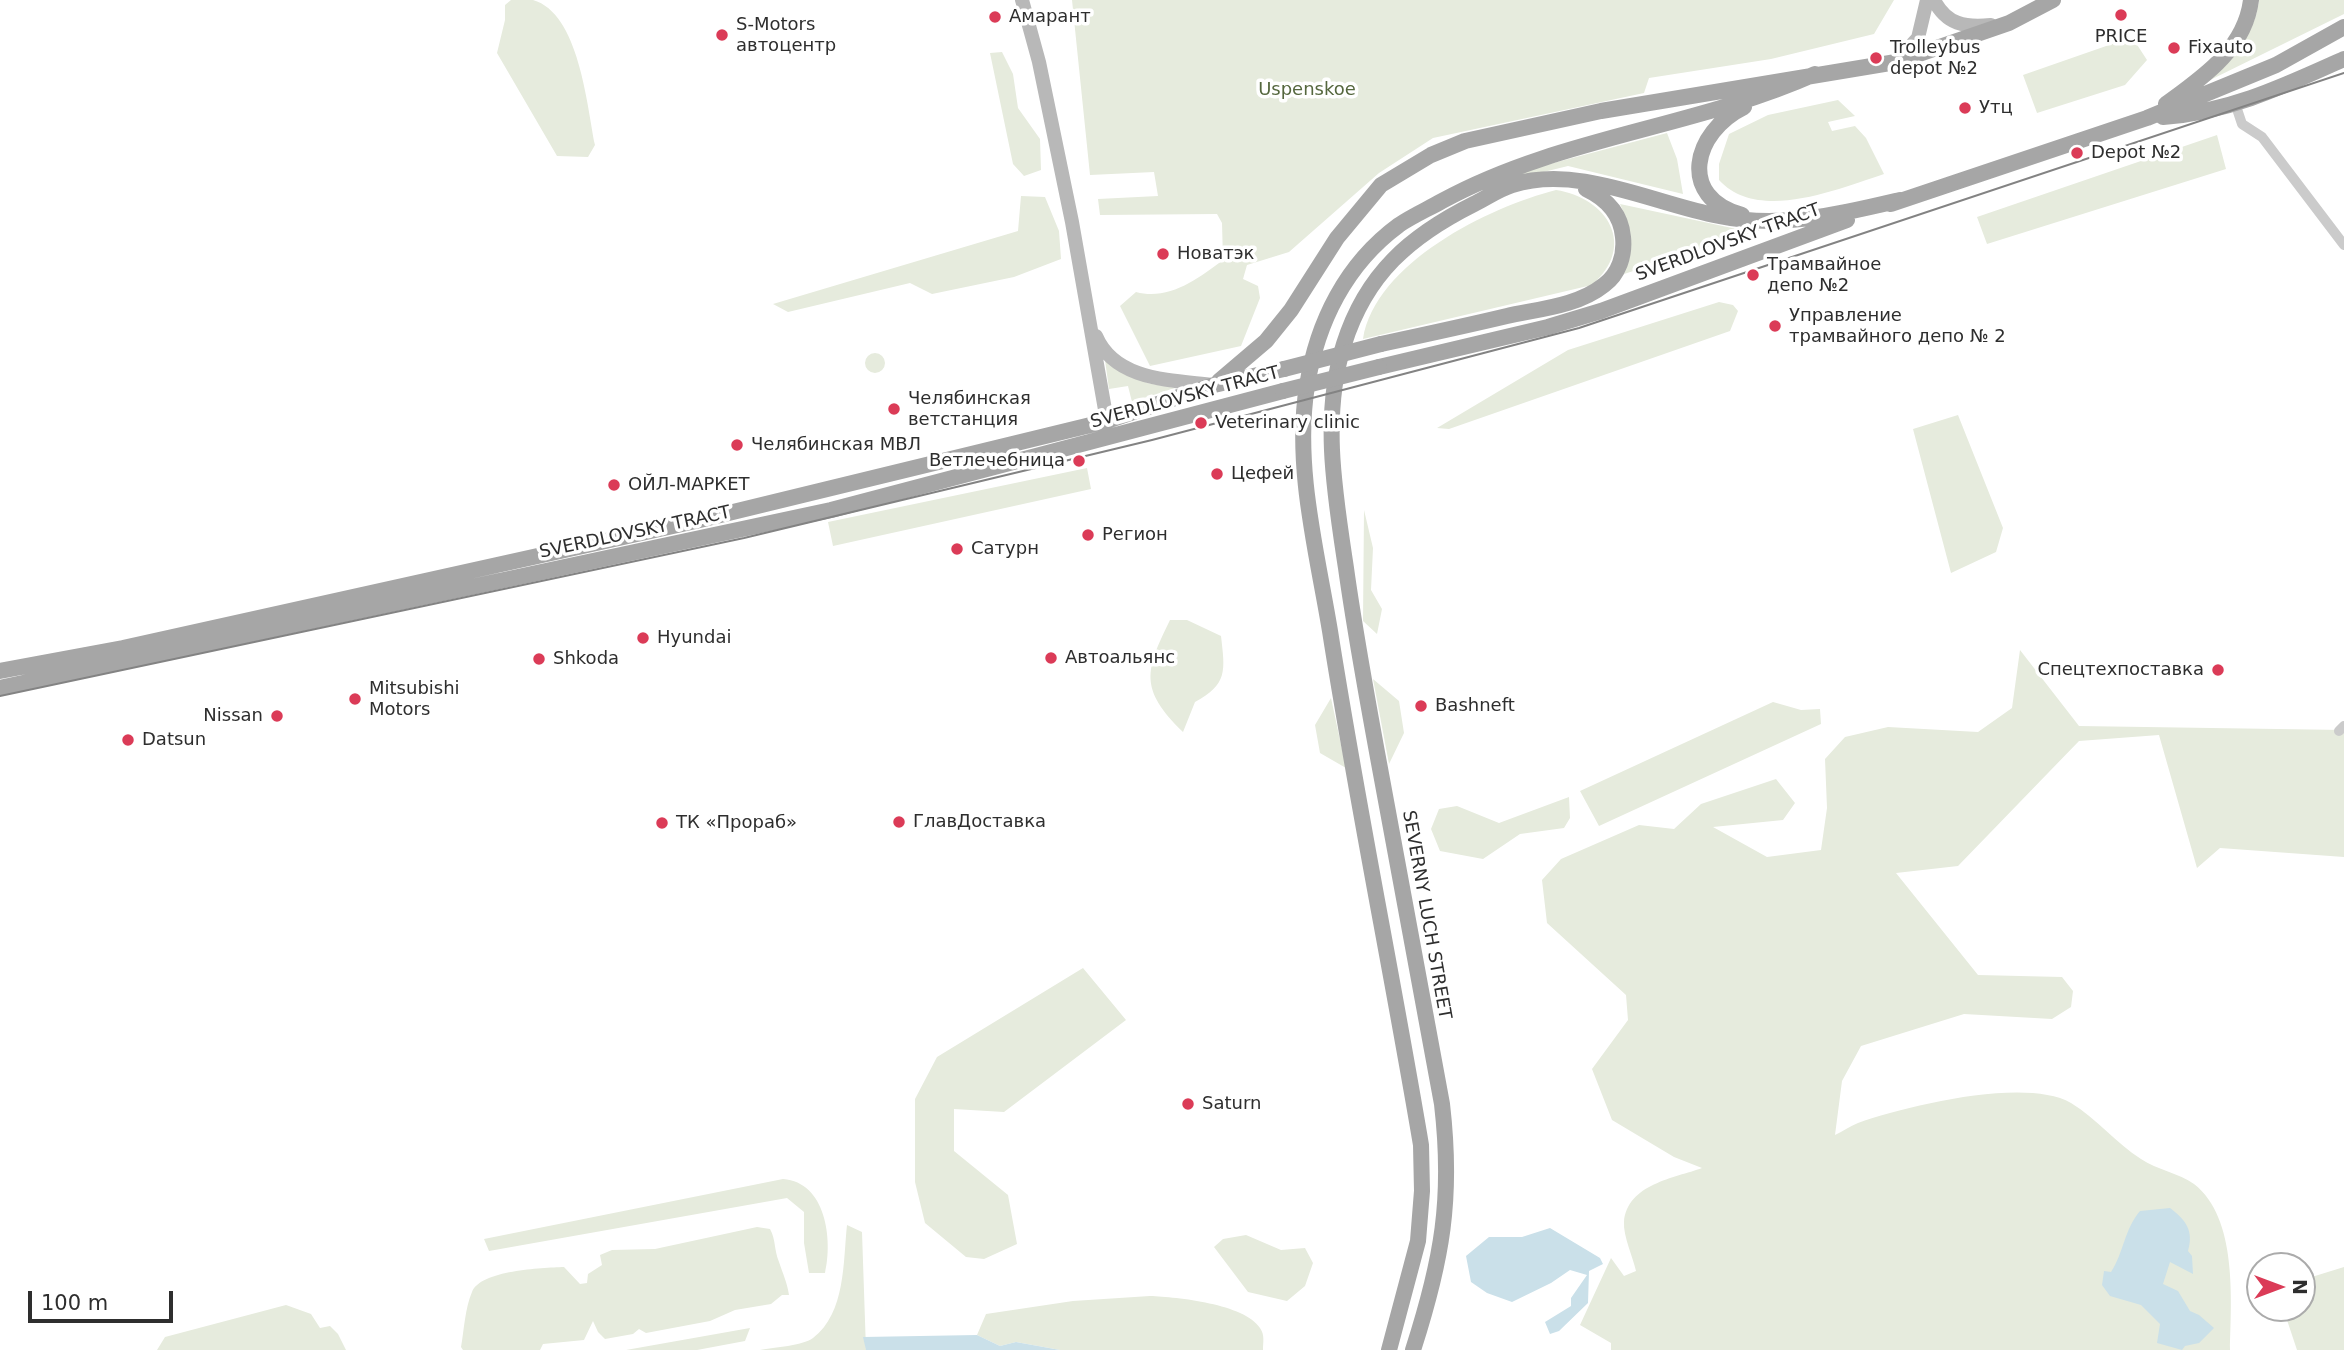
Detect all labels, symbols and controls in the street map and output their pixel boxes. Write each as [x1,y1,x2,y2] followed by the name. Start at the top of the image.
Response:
[1009,6,1091,28] place label: Амарант
[2113,7,2129,23] marker: PRICE
[987,9,1003,25] marker: Амарант
[736,14,836,56] place label: S-Motors автоцентр
[2095,26,2147,48] place label: PRICE
[714,27,730,43] marker: S-Motors автоцентр
[1890,37,1980,80] place label: Trolleybus depot №2
[2188,37,2253,59] place label: Fixauto
[2166,40,2182,56] marker: Fixauto
[1868,50,1884,66] marker: Trolleybus depot №2
[1258,79,1356,101] park label: Uspenskoe
[1979,97,2013,119] place label: Утц
[1957,100,1973,116] marker: Утц
[2091,142,2181,164] place label: Depot №2
[2069,145,2085,161] marker: Depot №2
[1633,200,1823,286] street label: SVERDLOVSKY TRACT
[1177,243,1254,265] place label: Новатэк
[1155,246,1171,262] marker: Новатэк
[1767,254,1881,296] place label: Трамвайное депо №2
[1745,267,1761,283] marker: Трамвайное депо №2
[1789,305,2006,348] place label: Управление трамвайного депо № 2
[1767,318,1783,334] marker: Управление трамвайного депо № 2
[1088,362,1282,434] street label: SVERDLOVSKY TRACT
[908,388,1031,430] place label: Челябинская ветстанция
[886,401,902,417] marker: Челябинская ветстанция
[1215,412,1360,434] place label: Veterinary clinic
[1193,415,1209,431] marker: Veterinary clinic
[751,434,921,456] place label: Челябинская МВЛ
[729,437,745,453] marker: Челябинская МВЛ
[929,450,1065,472] place label: Ветлечебница
[1071,453,1087,469] marker: Ветлечебница
[1231,463,1294,485] place label: Цефей
[1209,466,1225,482] marker: Цефей
[628,474,750,496] place label: ОЙЛ-МАРКЕТ
[606,477,622,493] marker: ОЙЛ-МАРКЕТ
[538,502,732,564] street label: SVERDLOVSKY TRACT
[1102,524,1168,546] place label: Регион
[1080,527,1096,543] marker: Регион
[971,538,1039,560] place label: Сатурн
[949,541,965,557] marker: Сатурн
[657,627,731,649] place label: Hyundai
[635,630,651,646] marker: Hyundai
[1065,647,1175,669] place label: Автоальянс
[553,648,619,670] place label: Shkoda
[1043,650,1059,666] marker: Автоальянс
[531,651,547,667] marker: Shkoda
[2037,659,2204,681] place label: Спецтехпоставка
[2210,662,2226,678] marker: Спецтехпоставка
[369,678,460,720] place label: Mitsubishi Motors
[347,691,363,707] marker: Mitsubishi Motors
[1435,695,1515,717] place label: Bashneft
[1413,698,1429,714] marker: Bashneft
[203,705,263,727] place label: Nissan
[269,708,285,724] marker: Nissan
[142,729,206,751] place label: Datsun
[120,732,136,748] marker: Datsun
[1397,809,1455,1021] street label: SEVERNY LUCH STREET
[913,811,1046,833] place label: ГлавДоставка
[676,812,797,834] place label: ТК «Прораб»
[891,814,907,830] marker: ГлавДоставка
[654,815,670,831] marker: ТК «Прораб»
[1202,1093,1261,1115] place label: Saturn
[1180,1096,1196,1112] marker: Saturn
[2246,1252,2316,1322] north arrow
[32,1276,177,1320] scale bar
[2289,1279,2311,1295] text: N
[41,1291,108,1315] text: 100 m

